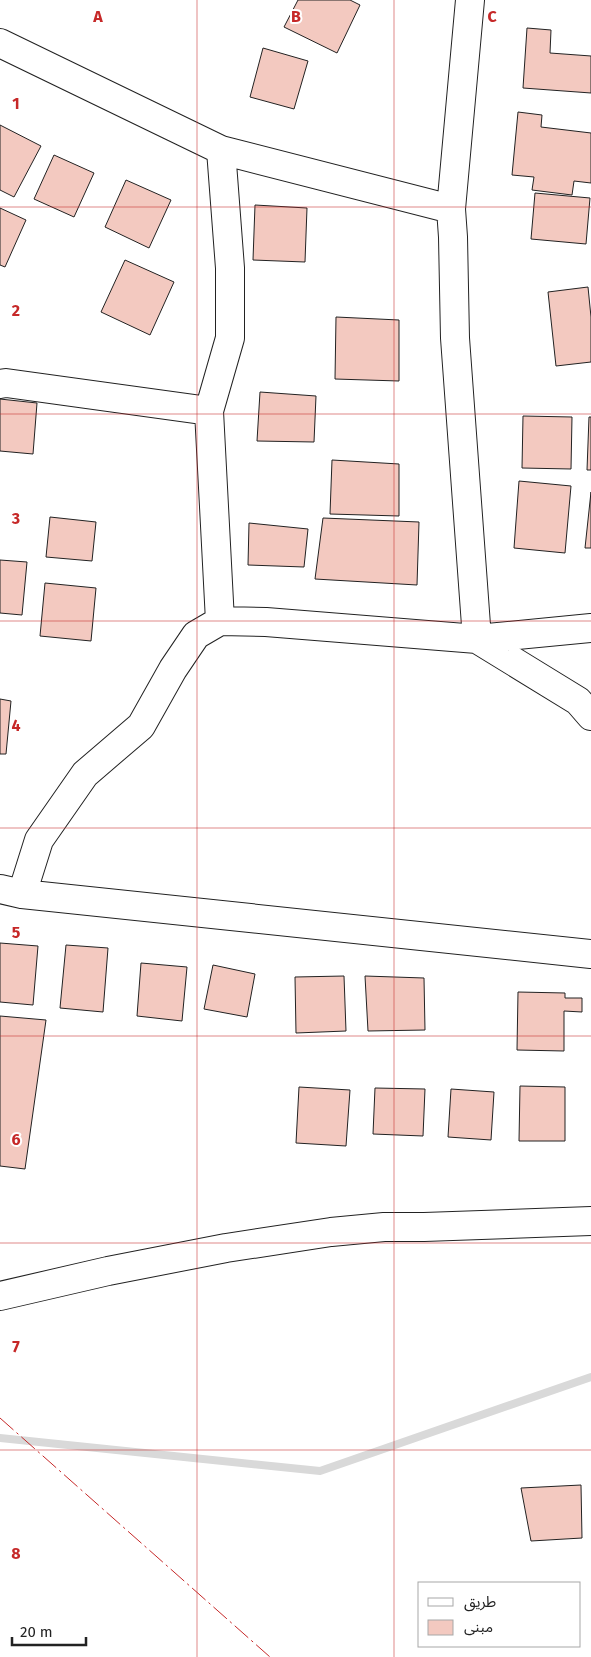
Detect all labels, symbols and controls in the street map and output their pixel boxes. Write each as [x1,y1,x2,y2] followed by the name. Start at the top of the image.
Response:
[92,7,103,26] text: A
[291,7,301,26] text: B
[487,7,497,26] text: C
[12,94,20,113] text: 1
[12,301,20,320] text: 2
[11,509,20,528] text: 3
[11,716,21,735] text: 4
[12,923,21,942] text: 5
[11,1130,21,1149] text: 6
[12,1337,20,1356] text: 7
[11,1544,21,1563] text: 8
[418,1582,581,1647] legend
[464,1593,496,1612] text: طريق
[12,1614,86,1646] scale bar
[464,1618,493,1636] text: مبنى
[20,1623,53,1641] text: 20 m

